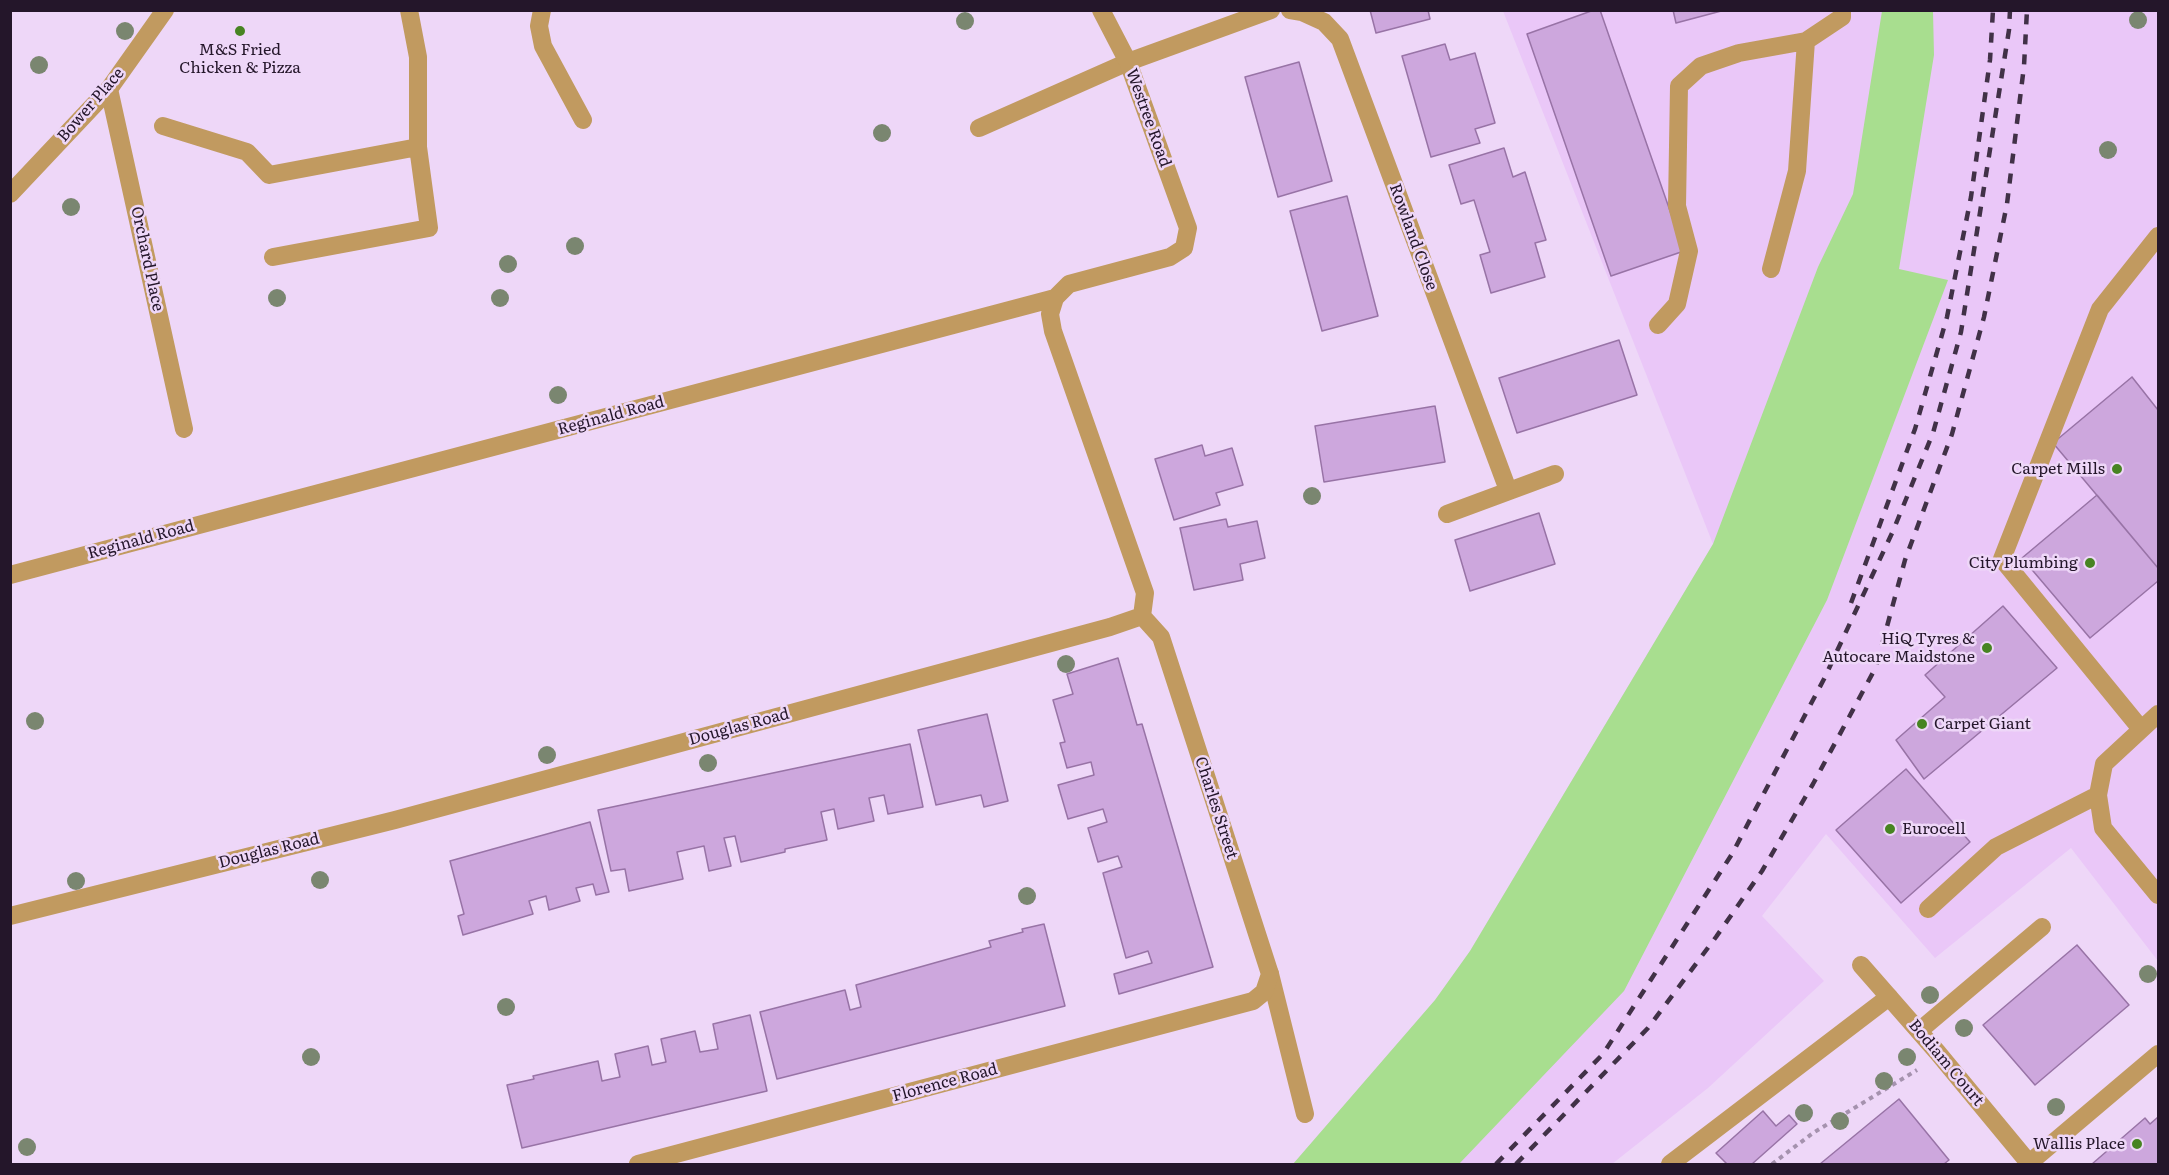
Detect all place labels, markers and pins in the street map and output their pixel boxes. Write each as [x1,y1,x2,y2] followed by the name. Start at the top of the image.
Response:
[233,24,247,38] marker: M&S Fried Chicken & Pizza
[179,40,301,78] place label: M&S Fried Chicken & Pizza
[2011,459,2105,479] place label: Carpet Mills
[2110,462,2124,476] marker: Carpet Mills
[1969,553,2078,573] place label: City Plumbing
[2083,556,2097,570] marker: City Plumbing
[1822,629,1975,667] place label: HiQ Tyres & Autocare Maidstone
[1980,641,1994,655] marker: HiQ Tyres & Autocare Maidstone
[1934,714,2031,734] place label: Carpet Giant
[1915,717,1929,731] marker: Carpet Giant
[1902,819,1966,839] place label: Eurocell
[1883,822,1897,836] marker: Eurocell
[2033,1134,2125,1154] place label: Wallis Place
[2130,1137,2144,1151] marker: Wallis Place

